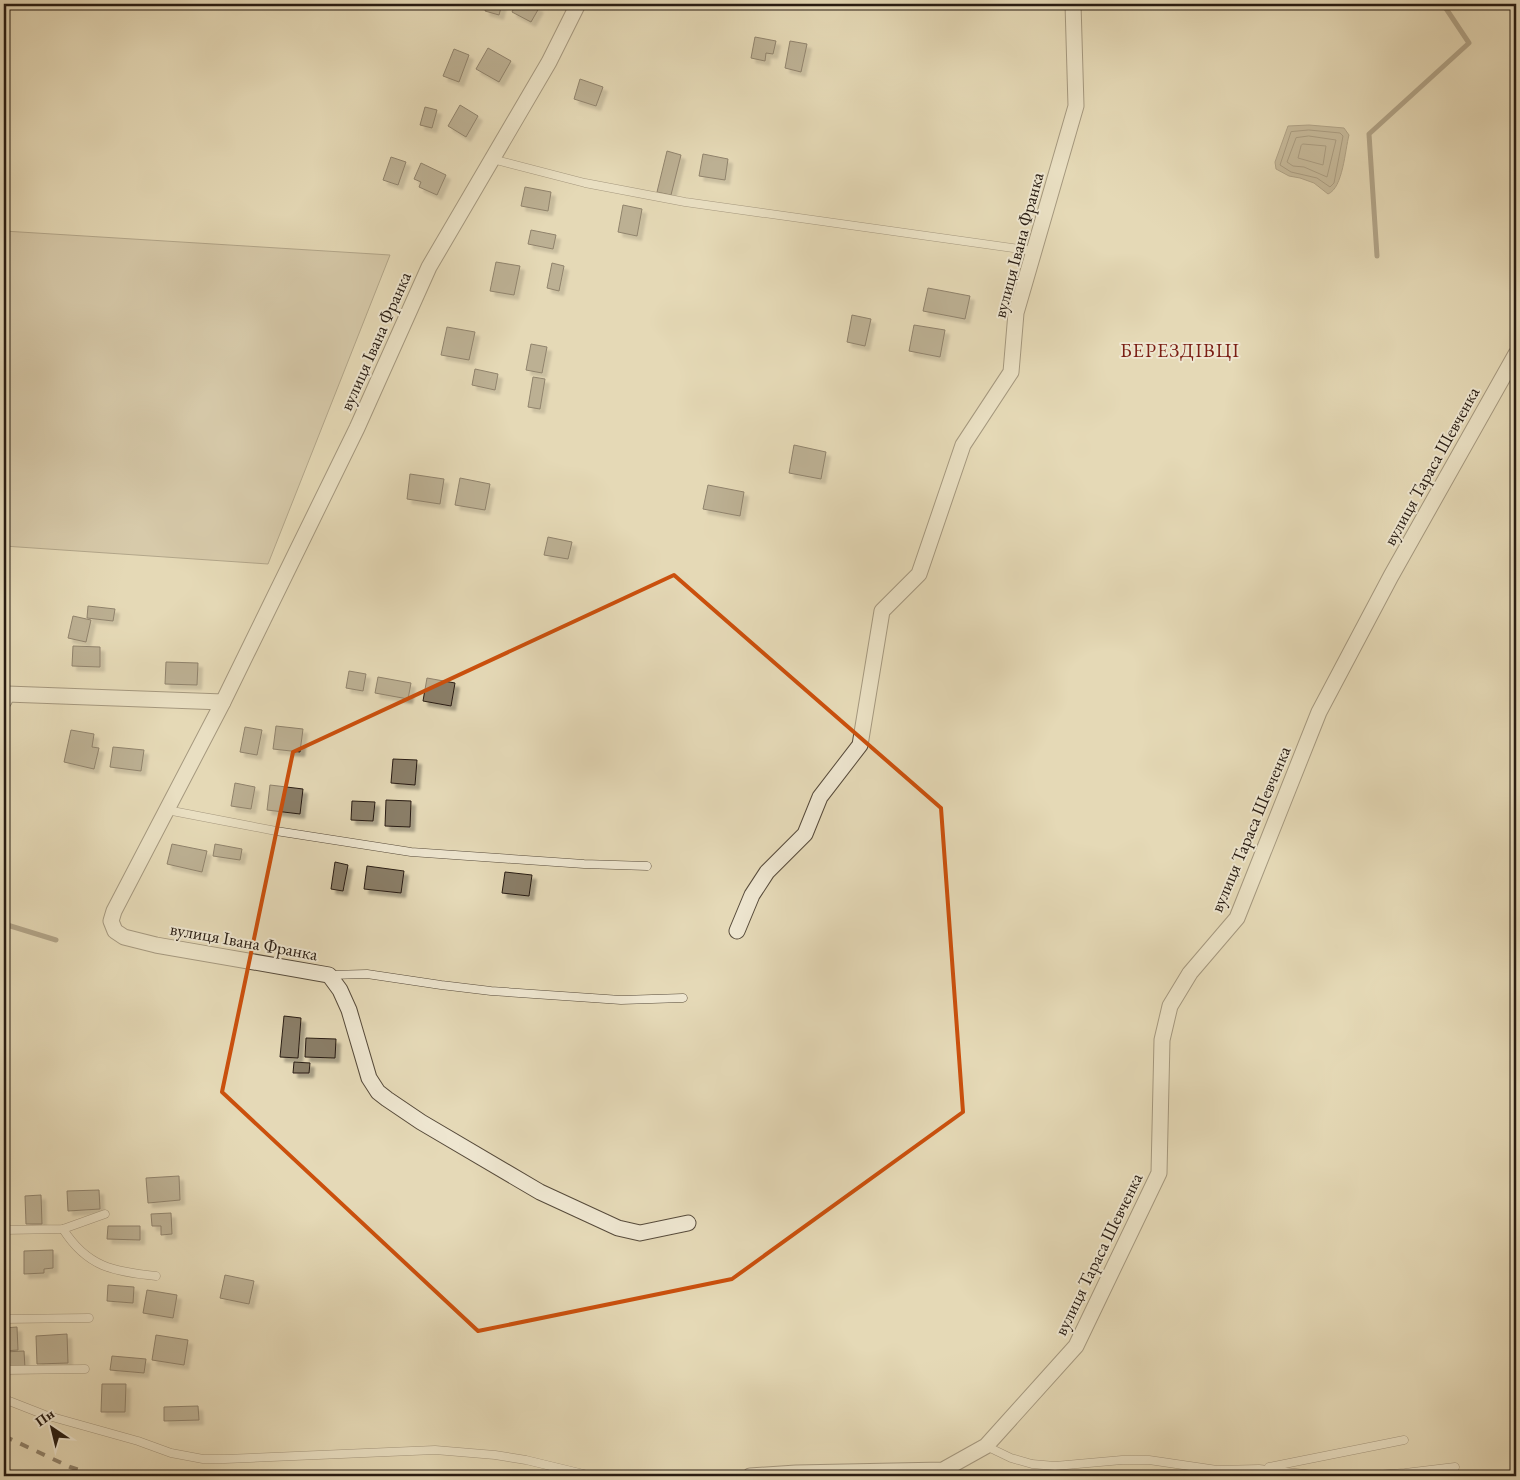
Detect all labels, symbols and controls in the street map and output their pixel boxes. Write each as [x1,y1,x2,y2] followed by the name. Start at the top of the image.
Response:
[988,169,1049,320] street label: вулиця Івана Франка
[334,267,416,414] street label: вулиця Івана Франка
[1120,337,1240,363] district label: БЕРЕЗДІВЦІ
[1378,382,1485,550] street label: вулиця Тараса Шевченка
[1205,742,1296,916] street label: вулиця Тараса Шевченка
[168,917,321,965] street label: вулиця Івана Франка
[1049,1168,1148,1339] street label: вулиця Тараса Шевченка
[28,1402,78,1452] north arrow
[32,1404,58,1430] text: Пн

